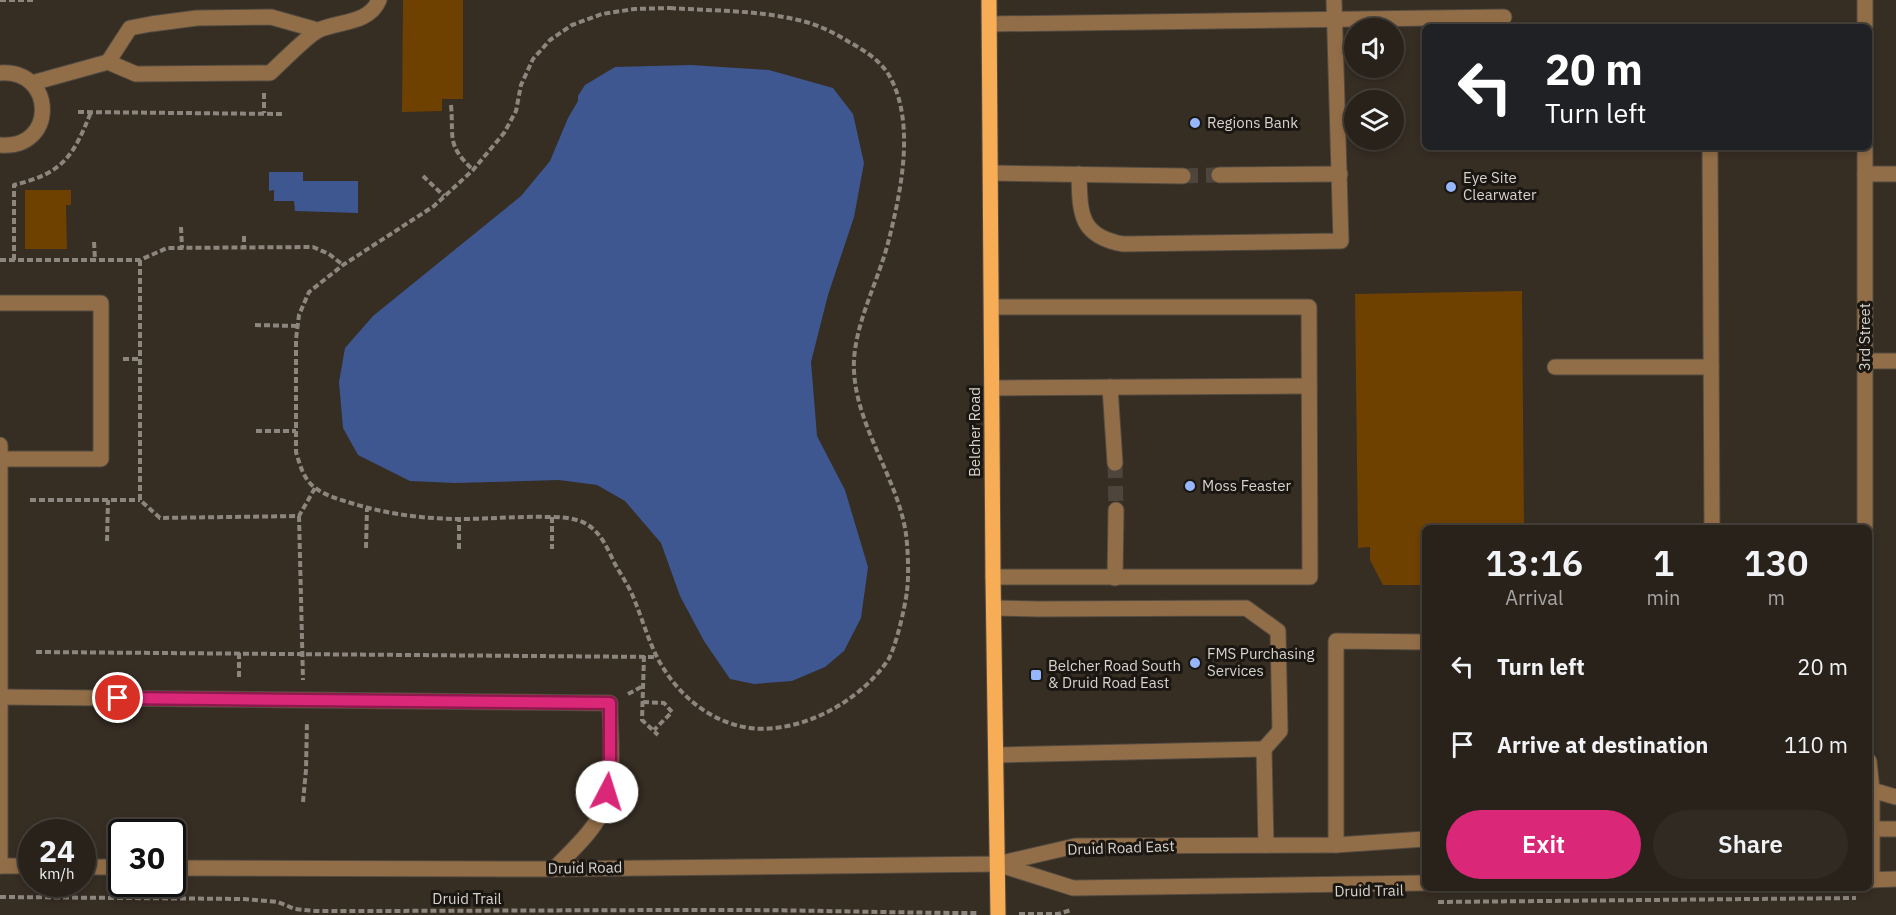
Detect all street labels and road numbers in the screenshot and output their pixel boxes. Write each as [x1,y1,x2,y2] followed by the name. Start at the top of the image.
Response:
[1855,303,1874,371] street label: 3rd Street
[965,387,984,477] street label: Belcher Road
[1067,836,1175,859] street label: Druid Road East
[548,857,622,878] street label: Druid Road
[1334,880,1404,901] street label: Druid Trail
[432,889,502,908] street label: Druid Trail

